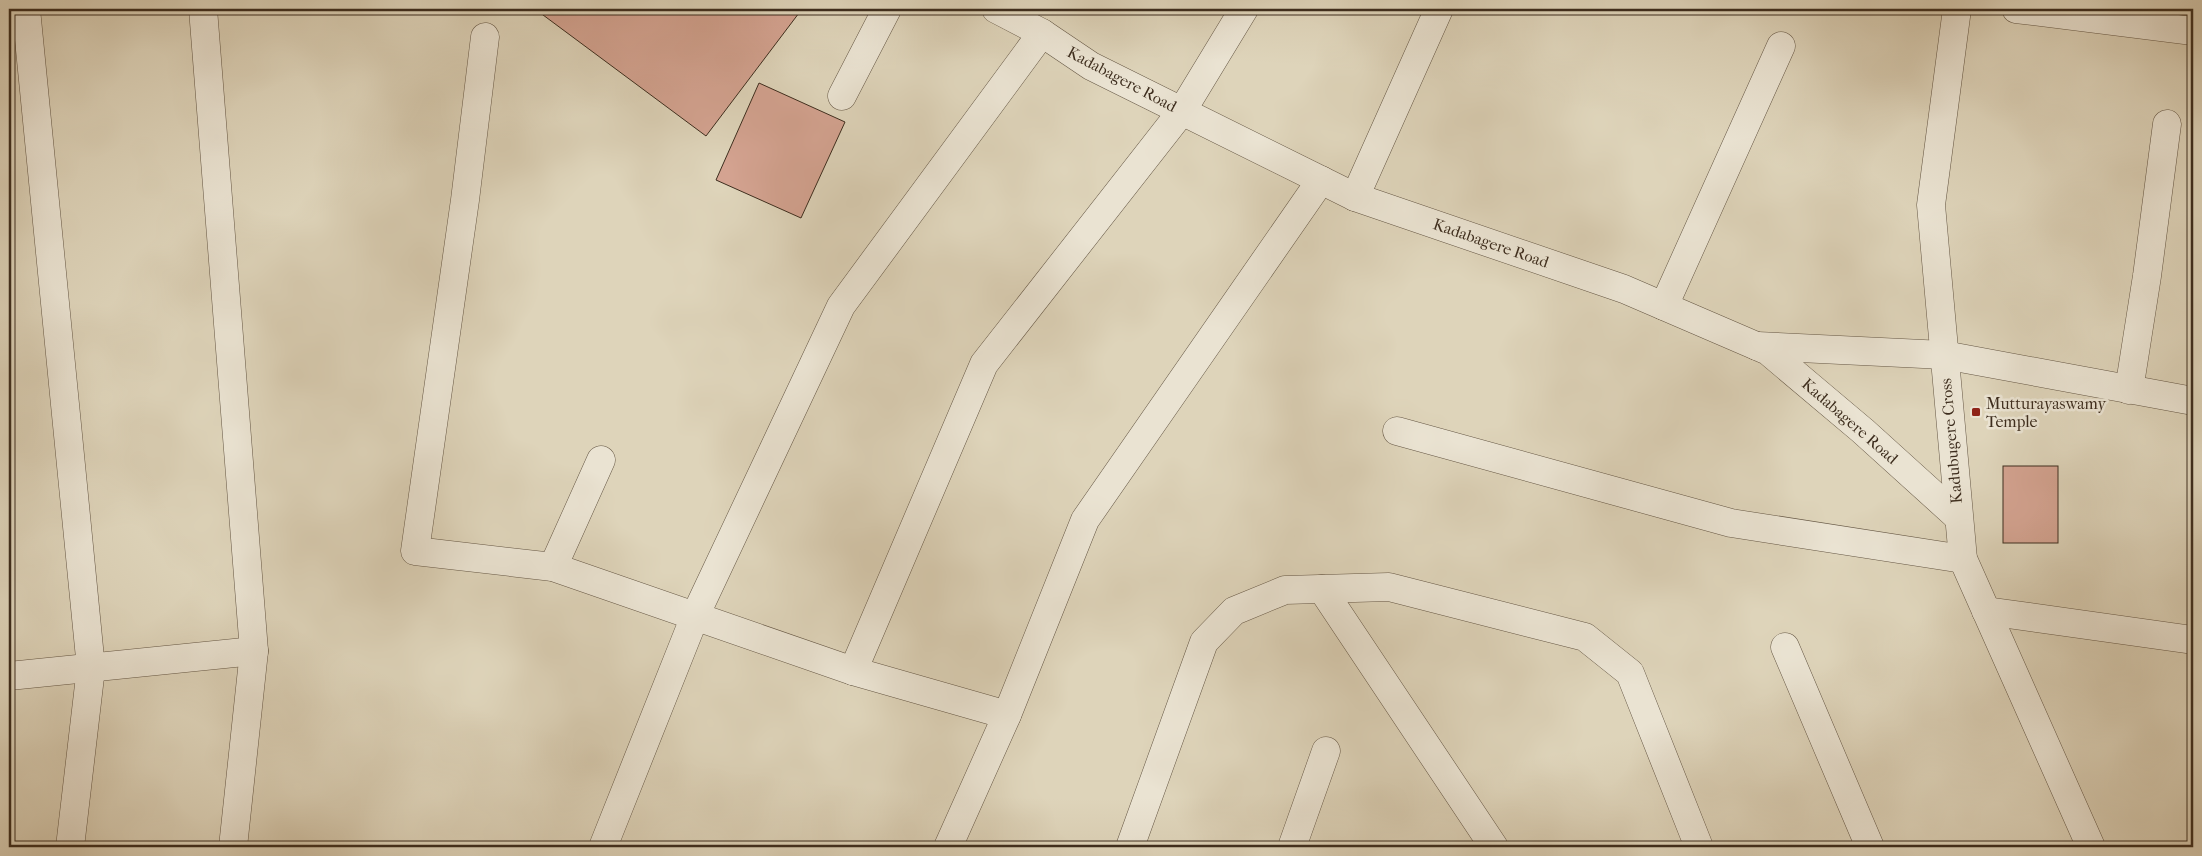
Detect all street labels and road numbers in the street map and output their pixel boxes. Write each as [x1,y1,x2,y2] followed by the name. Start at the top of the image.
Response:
[1064,42,1180,116] street label: Kadabagere Road
[1431,214,1552,272] street label: Kadabagere Road
[1798,374,1902,468] street label: Kadabagere Road
[1936,377,1966,505] street label: Kadubugere Cross

